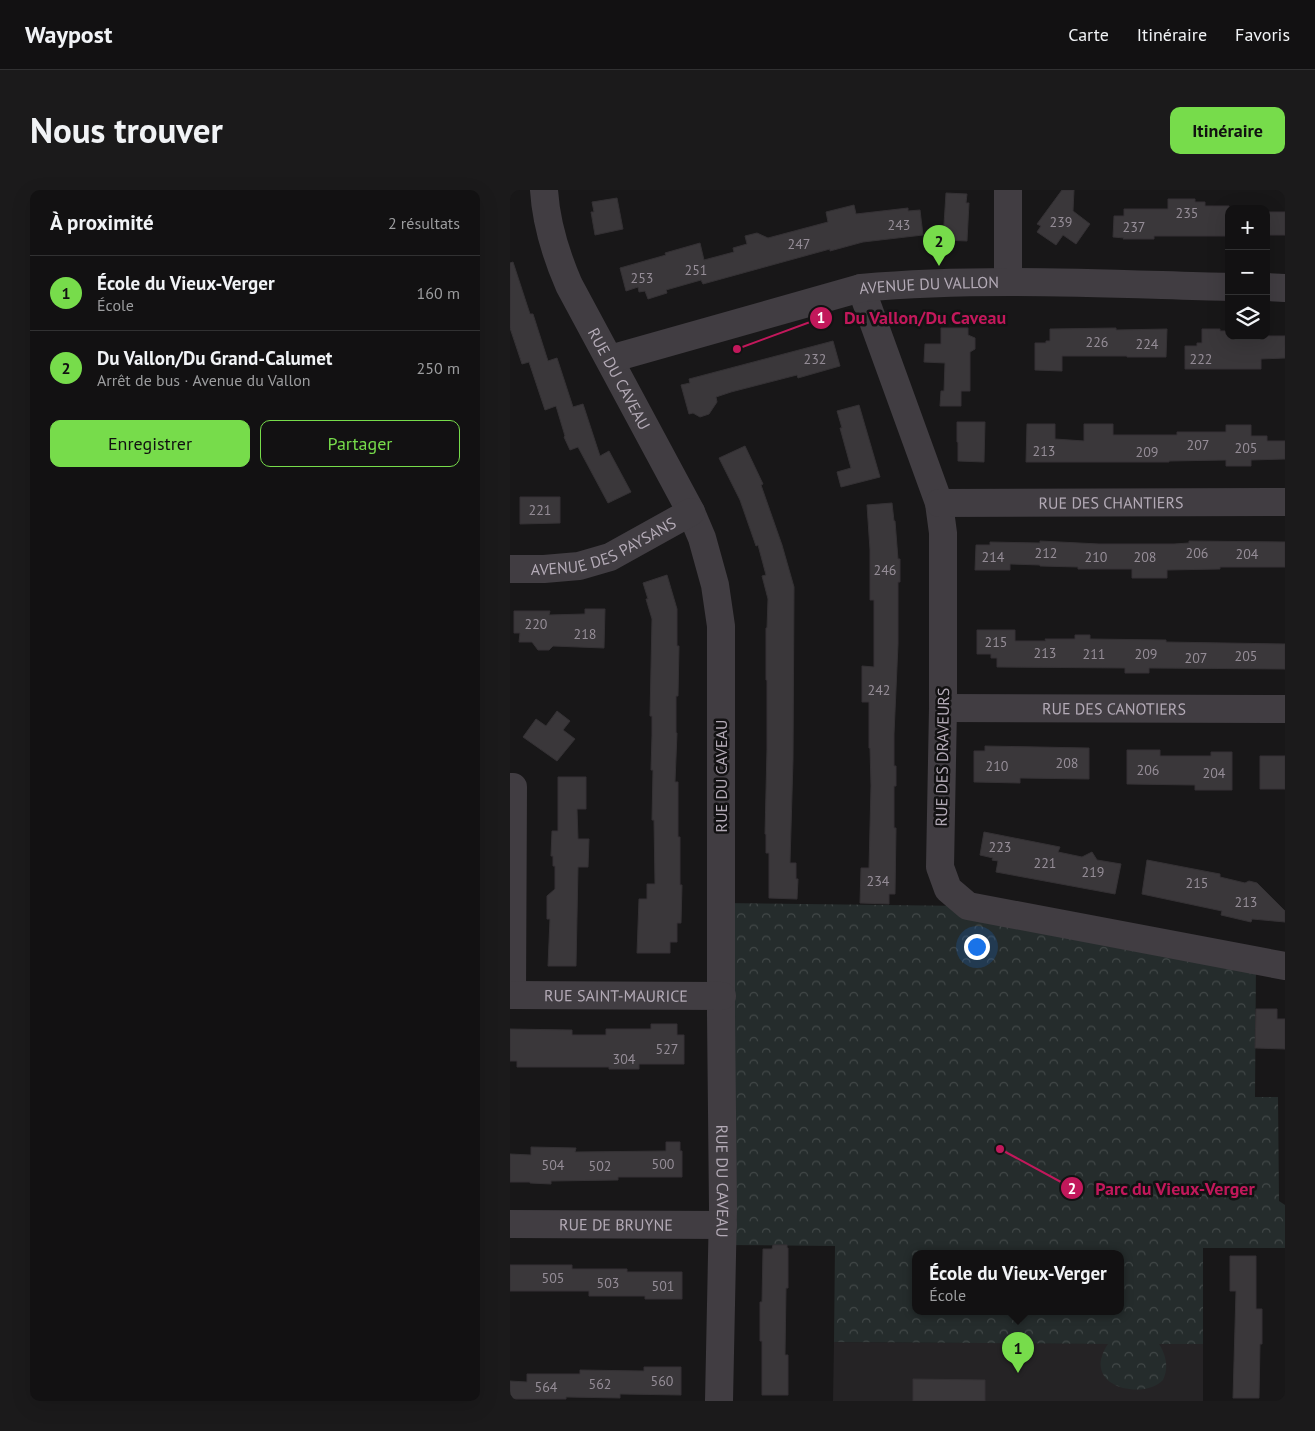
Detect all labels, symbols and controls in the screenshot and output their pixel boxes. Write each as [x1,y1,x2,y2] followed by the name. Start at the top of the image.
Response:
[25,19,112,50] text: Waypost
[1068,23,1109,46] text: Carte
[1137,23,1207,46] text: Itinéraire
[1235,23,1290,46] text: Favoris
[30,107,223,153] text: Nous trouver
[1170,107,1285,154] button: Itinéraire
[1176,204,1198,222] house number: 235
[1225,205,1270,340] map controls
[1225,205,1270,250] button: +
[50,209,154,236] text: À proximité
[388,213,460,233] text: 2 résultats
[1050,213,1072,231] house number: 239
[888,216,910,234] house number: 243
[1123,218,1145,236] house number: 237
[923,225,955,266] pin: 2
[788,235,810,253] house number: 247
[1225,250,1270,295] button: −
[685,261,707,279] house number: 251
[631,269,653,287] house number: 253
[97,271,275,295] text: École du Vieux-Verger
[858,272,999,298] street label: AVENUE DU VALLON
[61,283,71,303] text: 1
[417,283,460,303] text: 160 m
[97,295,134,315] text: École
[1225,295,1270,340] button: layers
[809,301,1017,334] callout: Du Vallon/Du Caveau
[844,306,1006,329] text: Du Vallon/Du Caveau
[817,308,825,327] text: 1
[584,324,655,433] street label: RUE DU CAVEAU
[1086,333,1108,351] house number: 226
[1136,335,1159,353] house number: 224
[97,346,332,370] text: Du Vallon/Du Grand-Calumet
[804,350,826,368] house number: 232
[1190,350,1212,368] house number: 222
[61,358,71,378] text: 2
[417,358,460,378] text: 250 m
[97,370,311,390] text: Arrêt de bus · Avenue du Vallon
[50,420,250,467] button: Enregistrer
[260,420,460,467] button: Partager
[1187,436,1209,454] house number: 207
[1235,439,1257,457] house number: 205
[1033,442,1055,460] house number: 213
[1136,443,1158,461] house number: 209
[1039,492,1183,513] street label: RUE DES CHANTIERS
[529,501,551,519] house number: 221
[531,512,679,579] street label: AVENUE DES PAYSANS
[1035,544,1057,562] house number: 212
[1186,544,1208,562] house number: 206
[1236,545,1259,563] house number: 204
[982,548,1005,566] house number: 214
[1085,548,1108,566] house number: 210
[1134,548,1156,566] house number: 208
[874,561,896,579] house number: 246
[525,615,548,633] house number: 220
[574,625,596,643] house number: 218
[985,633,1007,651] house number: 215
[1034,644,1056,662] house number: 213
[1083,645,1105,663] house number: 211
[1135,645,1157,663] house number: 209
[1235,647,1257,665] house number: 205
[1185,649,1207,667] house number: 207
[868,681,890,699] house number: 242
[931,687,953,827] street label: RUE DES DRAVEURS
[1042,698,1186,719] street label: RUE DES CANOTIERS
[711,720,731,832] street label: RUE DU CAVEAU
[1056,754,1078,772] house number: 208
[986,757,1009,775] house number: 210
[1137,761,1159,779] house number: 206
[1203,764,1226,782] house number: 204
[989,838,1011,856] house number: 223
[1034,854,1056,872] house number: 221
[1082,863,1104,881] house number: 219
[867,872,890,890] house number: 234
[1186,874,1208,892] house number: 215
[1235,893,1257,911] house number: 213
[964,934,990,960] your location
[544,985,688,1006] street label: RUE SAINT-MAURICE
[656,1040,678,1058] house number: 527
[613,1050,636,1068] house number: 304
[712,1125,733,1238] street label: RUE DU CAVEAU
[652,1155,675,1173] house number: 500
[542,1156,565,1174] house number: 504
[589,1157,611,1175] house number: 502
[1060,1172,1266,1205] callout: Parc du Vieux-Verger
[1095,1177,1255,1200] text: Parc du Vieux-Verger
[1068,1179,1076,1198] text: 2
[559,1214,673,1235] street label: RUE DE BRUYNE
[912,1250,1124,1315] popup
[929,1261,1107,1285] text: École du Vieux-Verger
[542,1269,564,1287] house number: 505
[597,1274,619,1292] house number: 503
[652,1277,674,1295] house number: 501
[929,1285,966,1305] text: École
[1002,1332,1034,1373] pin: 1
[651,1372,674,1390] house number: 560
[589,1375,611,1393] house number: 562
[535,1378,558,1396] house number: 564

